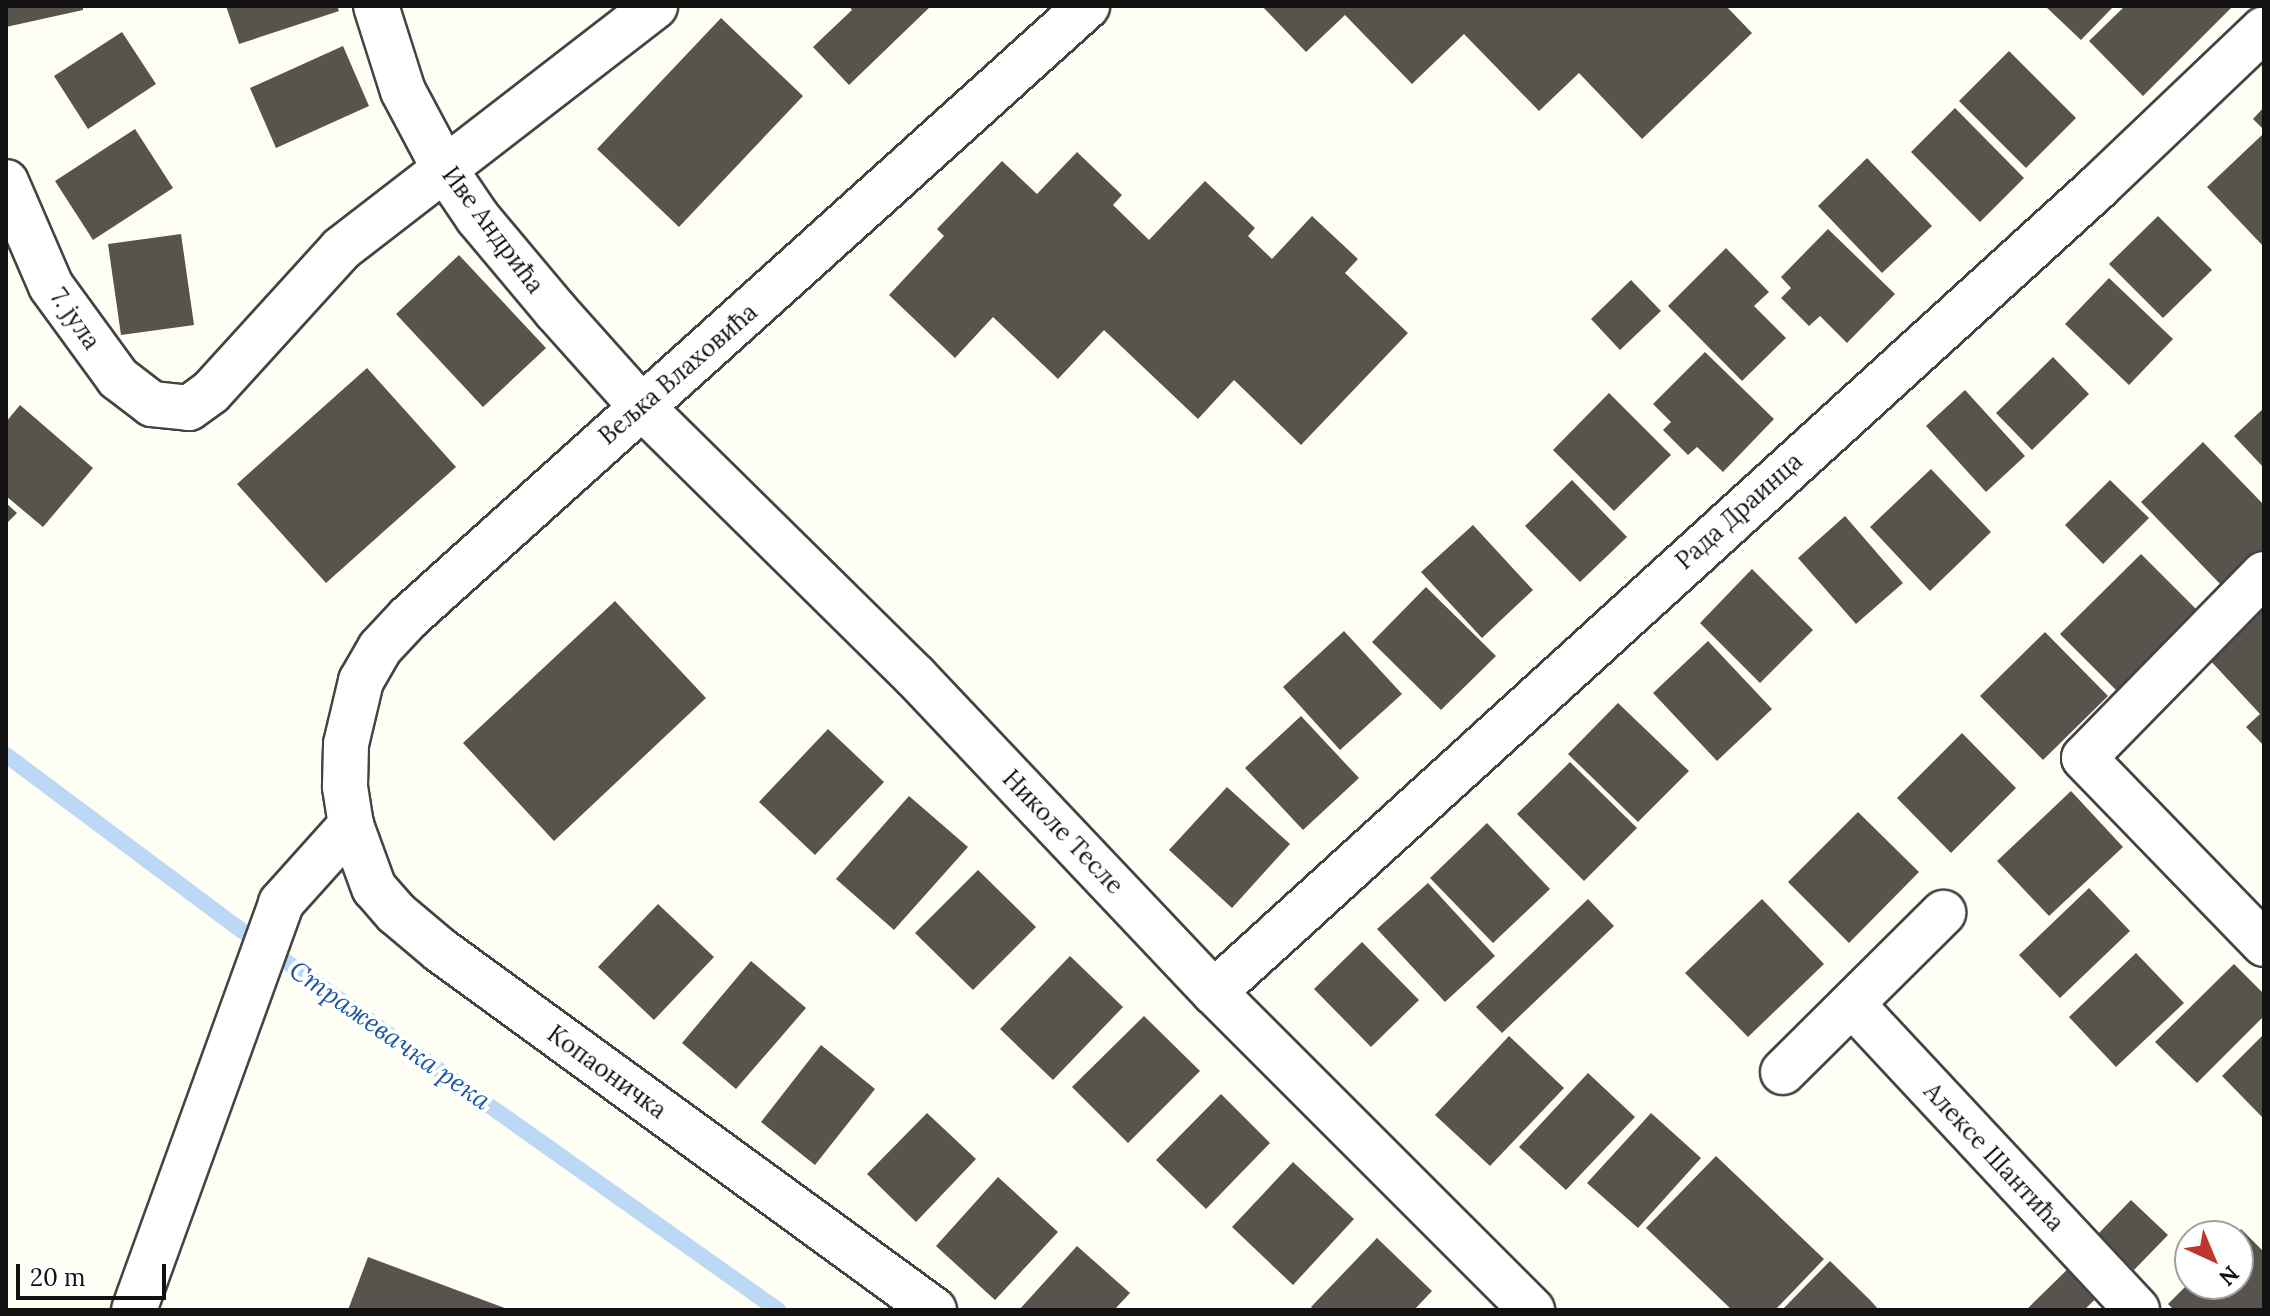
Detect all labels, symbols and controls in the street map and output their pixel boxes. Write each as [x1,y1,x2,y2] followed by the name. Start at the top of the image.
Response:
[436,161,550,299] street label: Иве Андрића
[44,283,106,355] street label: 7. јула
[593,297,763,451] street label: Вељка Влаховића
[1670,447,1808,575] street label: Рада Драинца
[997,764,1129,900] street label: Николе Тесле
[284,954,496,1116] water label: Стражевачка река
[542,1019,672,1125] street label: Копаоничка
[1918,1077,2070,1237] street label: Алексе Шантића
[2174,1220,2254,1300] north arrow
[20,1248,170,1298] scale bar
[2213,1260,2245,1292] text: N
[30,1262,86,1293] text: 20 m

